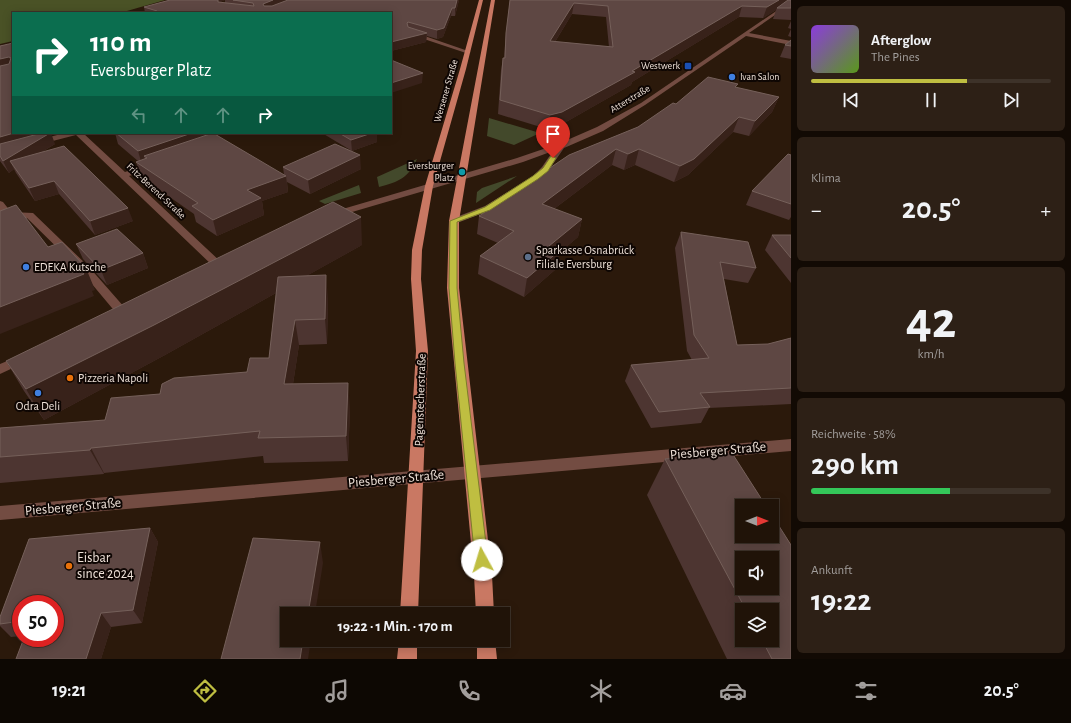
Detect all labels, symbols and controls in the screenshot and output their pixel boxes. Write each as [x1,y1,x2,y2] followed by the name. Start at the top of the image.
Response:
[24,28,76,80] icon: right
[90,29,152,57] text: 110 m
[871,33,931,48] text: Afterglow
[871,51,920,64] text: The Pines
[432,58,460,124] street label: Wersener Straße
[641,61,680,71] place label: Westwerk
[683,61,693,71] marker: Westwerk
[90,62,211,80] text: Eversburger Platz
[727,72,737,82] marker: Ivan Salon
[740,72,779,82] place label: Ivan Salon
[608,83,652,115] street label: Atterstraße
[840,89,862,111] icon: previous
[920,89,942,111] icon: pause
[1000,89,1022,111] icon: next
[128,104,150,126] icon: left
[170,104,192,126] icon: ahead
[212,104,234,126] icon: ahead
[254,104,276,126] icon: right
[536,117,570,158] pin
[542,123,564,145] icon: arrive
[125,161,188,221] street label: Fritz-Berend-Straße
[408,161,455,183] place label: Eversburger Platz
[457,167,467,177] marker: Eversburger Platz
[811,172,841,185] text: Klima
[902,194,960,224] text: 20.5°
[811,199,822,221] text: −
[1040,199,1051,221] text: +
[536,244,635,270] place label: Sparkasse Osnabrück Filiale Eversburg
[523,252,533,262] marker: Sparkasse Osnabrück Filiale Eversburg
[34,261,106,273] place label: EDEKA Kutsche
[21,262,31,272] marker: EDEKA Kutsche
[906,295,956,347] text: 42
[918,348,944,361] text: km/h
[412,353,428,447] street label: Pagenstecherstraße
[78,372,148,384] place label: Pizzeria Napoli
[65,373,75,383] marker: Pizzeria Napoli
[33,388,43,398] marker: Odra Deli
[16,400,60,412] place label: Odra Deli
[811,428,896,441] text: Reichweite · 58%
[669,440,767,462] street label: Piesberger Straße
[811,450,899,480] text: 290 km
[347,468,445,490] street label: Piesberger Straße
[24,496,122,518] street label: Piesberger Straße
[735,499,779,543] north arrow
[735,499,779,647] map controls
[461,539,503,581] position arrow
[77,551,134,581] place label: Eisbar since 2024
[735,551,779,595] button: sound
[64,561,74,571] marker: Eisbar since 2024
[811,564,852,577] text: Ankunft
[811,586,871,616] text: 19:22
[12,595,64,647] speed limit sign: 50
[735,603,779,647] button: layers
[337,619,453,634] text: 19:22 · 1 Min. · 170 m
[191,677,219,705] icon: directions
[323,677,351,705] icon: music
[455,677,483,705] icon: phone
[587,677,615,705] icon: climate
[719,677,747,705] icon: car
[852,677,880,705] icon: filters
[52,682,86,700] text: 19:21
[984,682,1019,700] text: 20.5°

